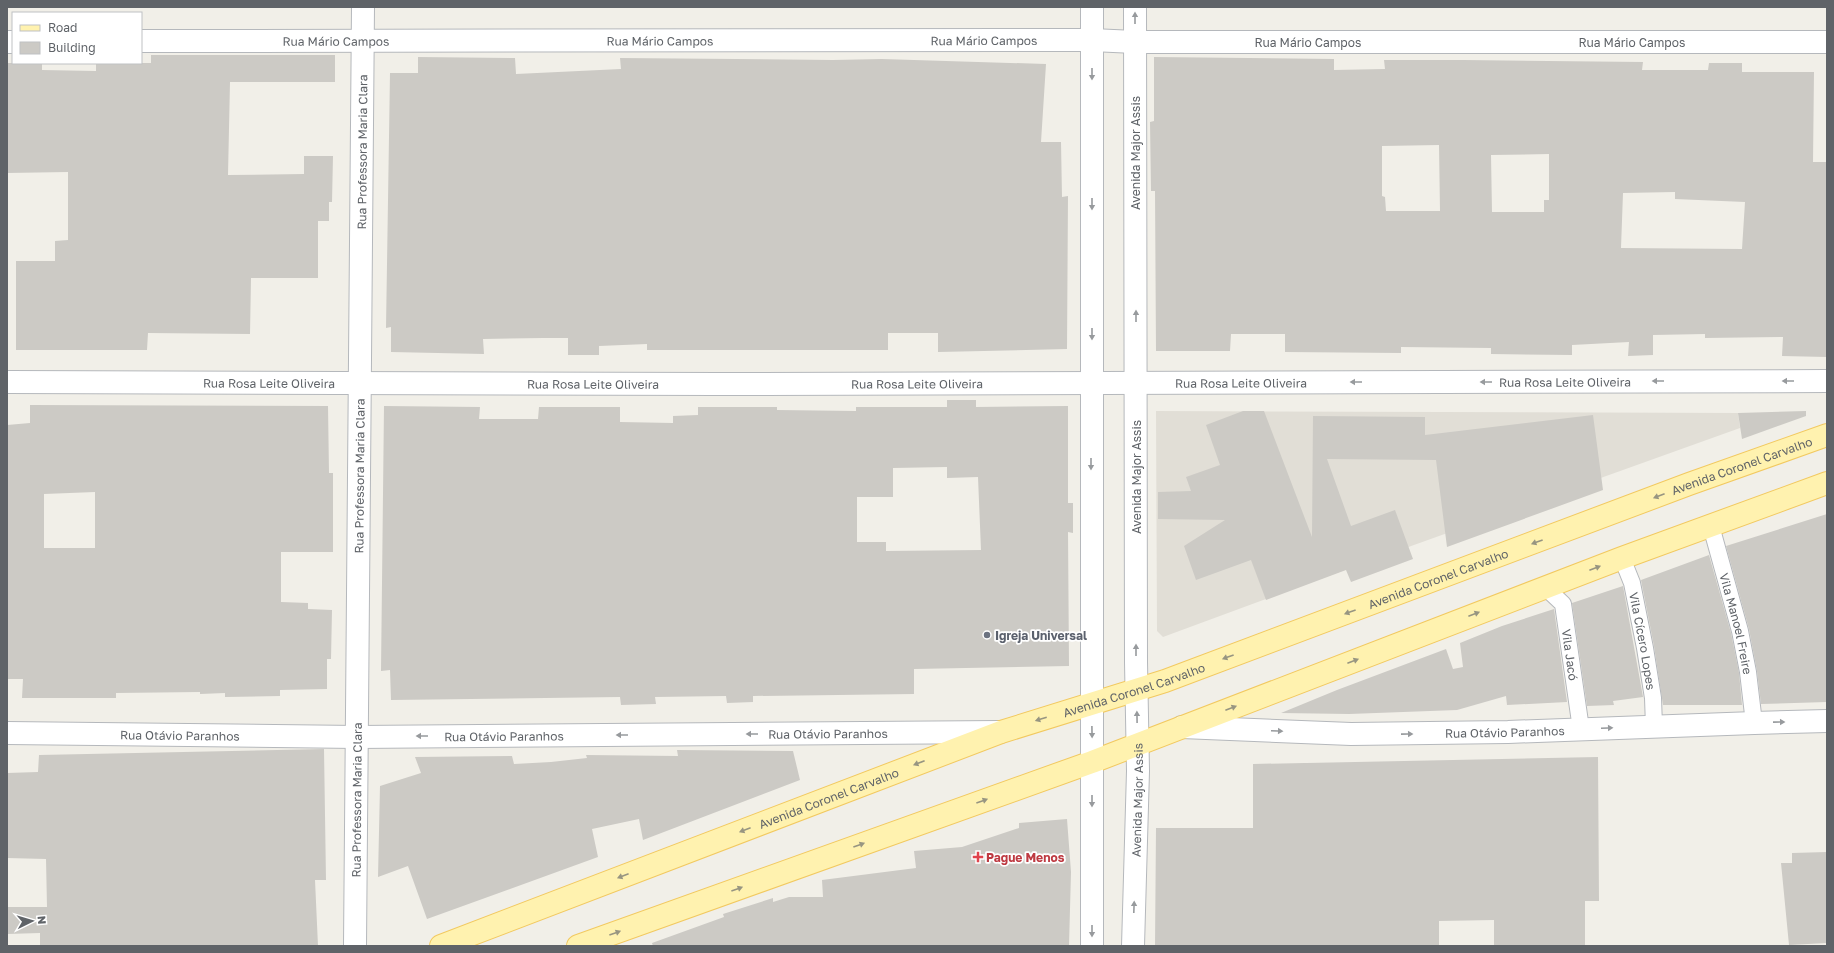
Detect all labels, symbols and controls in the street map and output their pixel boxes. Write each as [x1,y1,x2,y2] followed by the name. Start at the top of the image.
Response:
[1132,11,1138,24] one-way arrow
[12,12,142,64] legend
[48,20,77,35] text: Road
[283,33,389,48] street label: Rua Mário Campos
[607,33,713,48] street label: Rua Mário Campos
[931,33,1037,48] street label: Rua Mário Campos
[1255,35,1361,50] street label: Rua Mário Campos
[1579,35,1685,50] street label: Rua Mário Campos
[48,40,96,55] text: Building
[1089,68,1095,81] one-way arrow
[354,74,370,230] street label: Rua Professora Maria Clara
[1128,96,1143,210] street label: Avenida Major Assis
[1089,198,1095,211] one-way arrow
[1133,309,1139,322] one-way arrow
[1089,328,1095,341] one-way arrow
[1499,374,1631,389] street label: Rua Rosa Leite Oliveira
[203,375,335,390] street label: Rua Rosa Leite Oliveira
[1175,375,1307,390] street label: Rua Rosa Leite Oliveira
[527,376,659,391] street label: Rua Rosa Leite Oliveira
[851,376,983,391] street label: Rua Rosa Leite Oliveira
[1651,378,1664,384] one-way arrow
[1781,378,1794,384] one-way arrow
[1349,379,1362,385] one-way arrow
[1479,379,1492,385] one-way arrow
[351,398,367,554] street label: Rua Professora Maria Clara
[1129,420,1144,534] street label: Avenida Major Assis
[1669,433,1814,497] street label: Avenida Coronel Carvalho
[1088,458,1094,471] one-way arrow
[1652,493,1664,499] one-way arrow
[1531,539,1543,545] one-way arrow
[1366,545,1510,611] street label: Avenida Coronel Carvalho
[1590,564,1602,570] one-way arrow
[1717,571,1756,676] street label: Vila Manoel Freire
[1626,591,1659,691] street label: Vila Cícero Lopes
[1343,609,1355,615] one-way arrow
[1469,611,1481,617] one-way arrow
[995,628,1087,643] place label: Igreja Universal
[1559,628,1581,682] street label: Vila Jacó
[982,630,992,640] marker: Igreja Universal
[1133,643,1139,656] one-way arrow
[1221,654,1233,660] one-way arrow
[1347,658,1359,664] one-way arrow
[1061,659,1207,720] street label: Avenida Coronel Carvalho
[1226,704,1238,710] one-way arrow
[1134,710,1140,723] one-way arrow
[1034,716,1046,722] one-way arrow
[1773,719,1786,725] one-way arrow
[348,722,364,878] street label: Rua Professora Maria Clara
[1445,722,1565,740] street label: Rua Otávio Paranhos
[768,725,888,741] street label: Rua Otávio Paranhos
[1601,725,1613,732] one-way arrow
[1088,726,1095,738] one-way arrow
[120,727,240,743] street label: Rua Otávio Paranhos
[444,728,564,744] street label: Rua Otávio Paranhos
[1271,728,1284,734] one-way arrow
[1401,730,1413,737] one-way arrow
[745,731,758,737] one-way arrow
[615,732,628,738] one-way arrow
[416,733,428,740] one-way arrow
[1128,743,1146,857] street label: Avenida Major Assis
[912,761,924,767] one-way arrow
[757,764,901,831] street label: Avenida Coronel Carvalho
[1089,795,1095,808] one-way arrow
[976,797,988,803] one-way arrow
[738,827,750,833] one-way arrow
[854,841,866,847] one-way arrow
[986,850,1065,865] place label: Pague Menos
[973,852,983,862] marker: Pague Menos
[617,874,629,880] one-way arrow
[732,885,744,891] one-way arrow
[1131,900,1137,913] one-way arrow
[12,901,52,941] north arrow
[36,915,49,925] text: N
[1089,925,1095,938] one-way arrow
[609,929,621,935] one-way arrow

